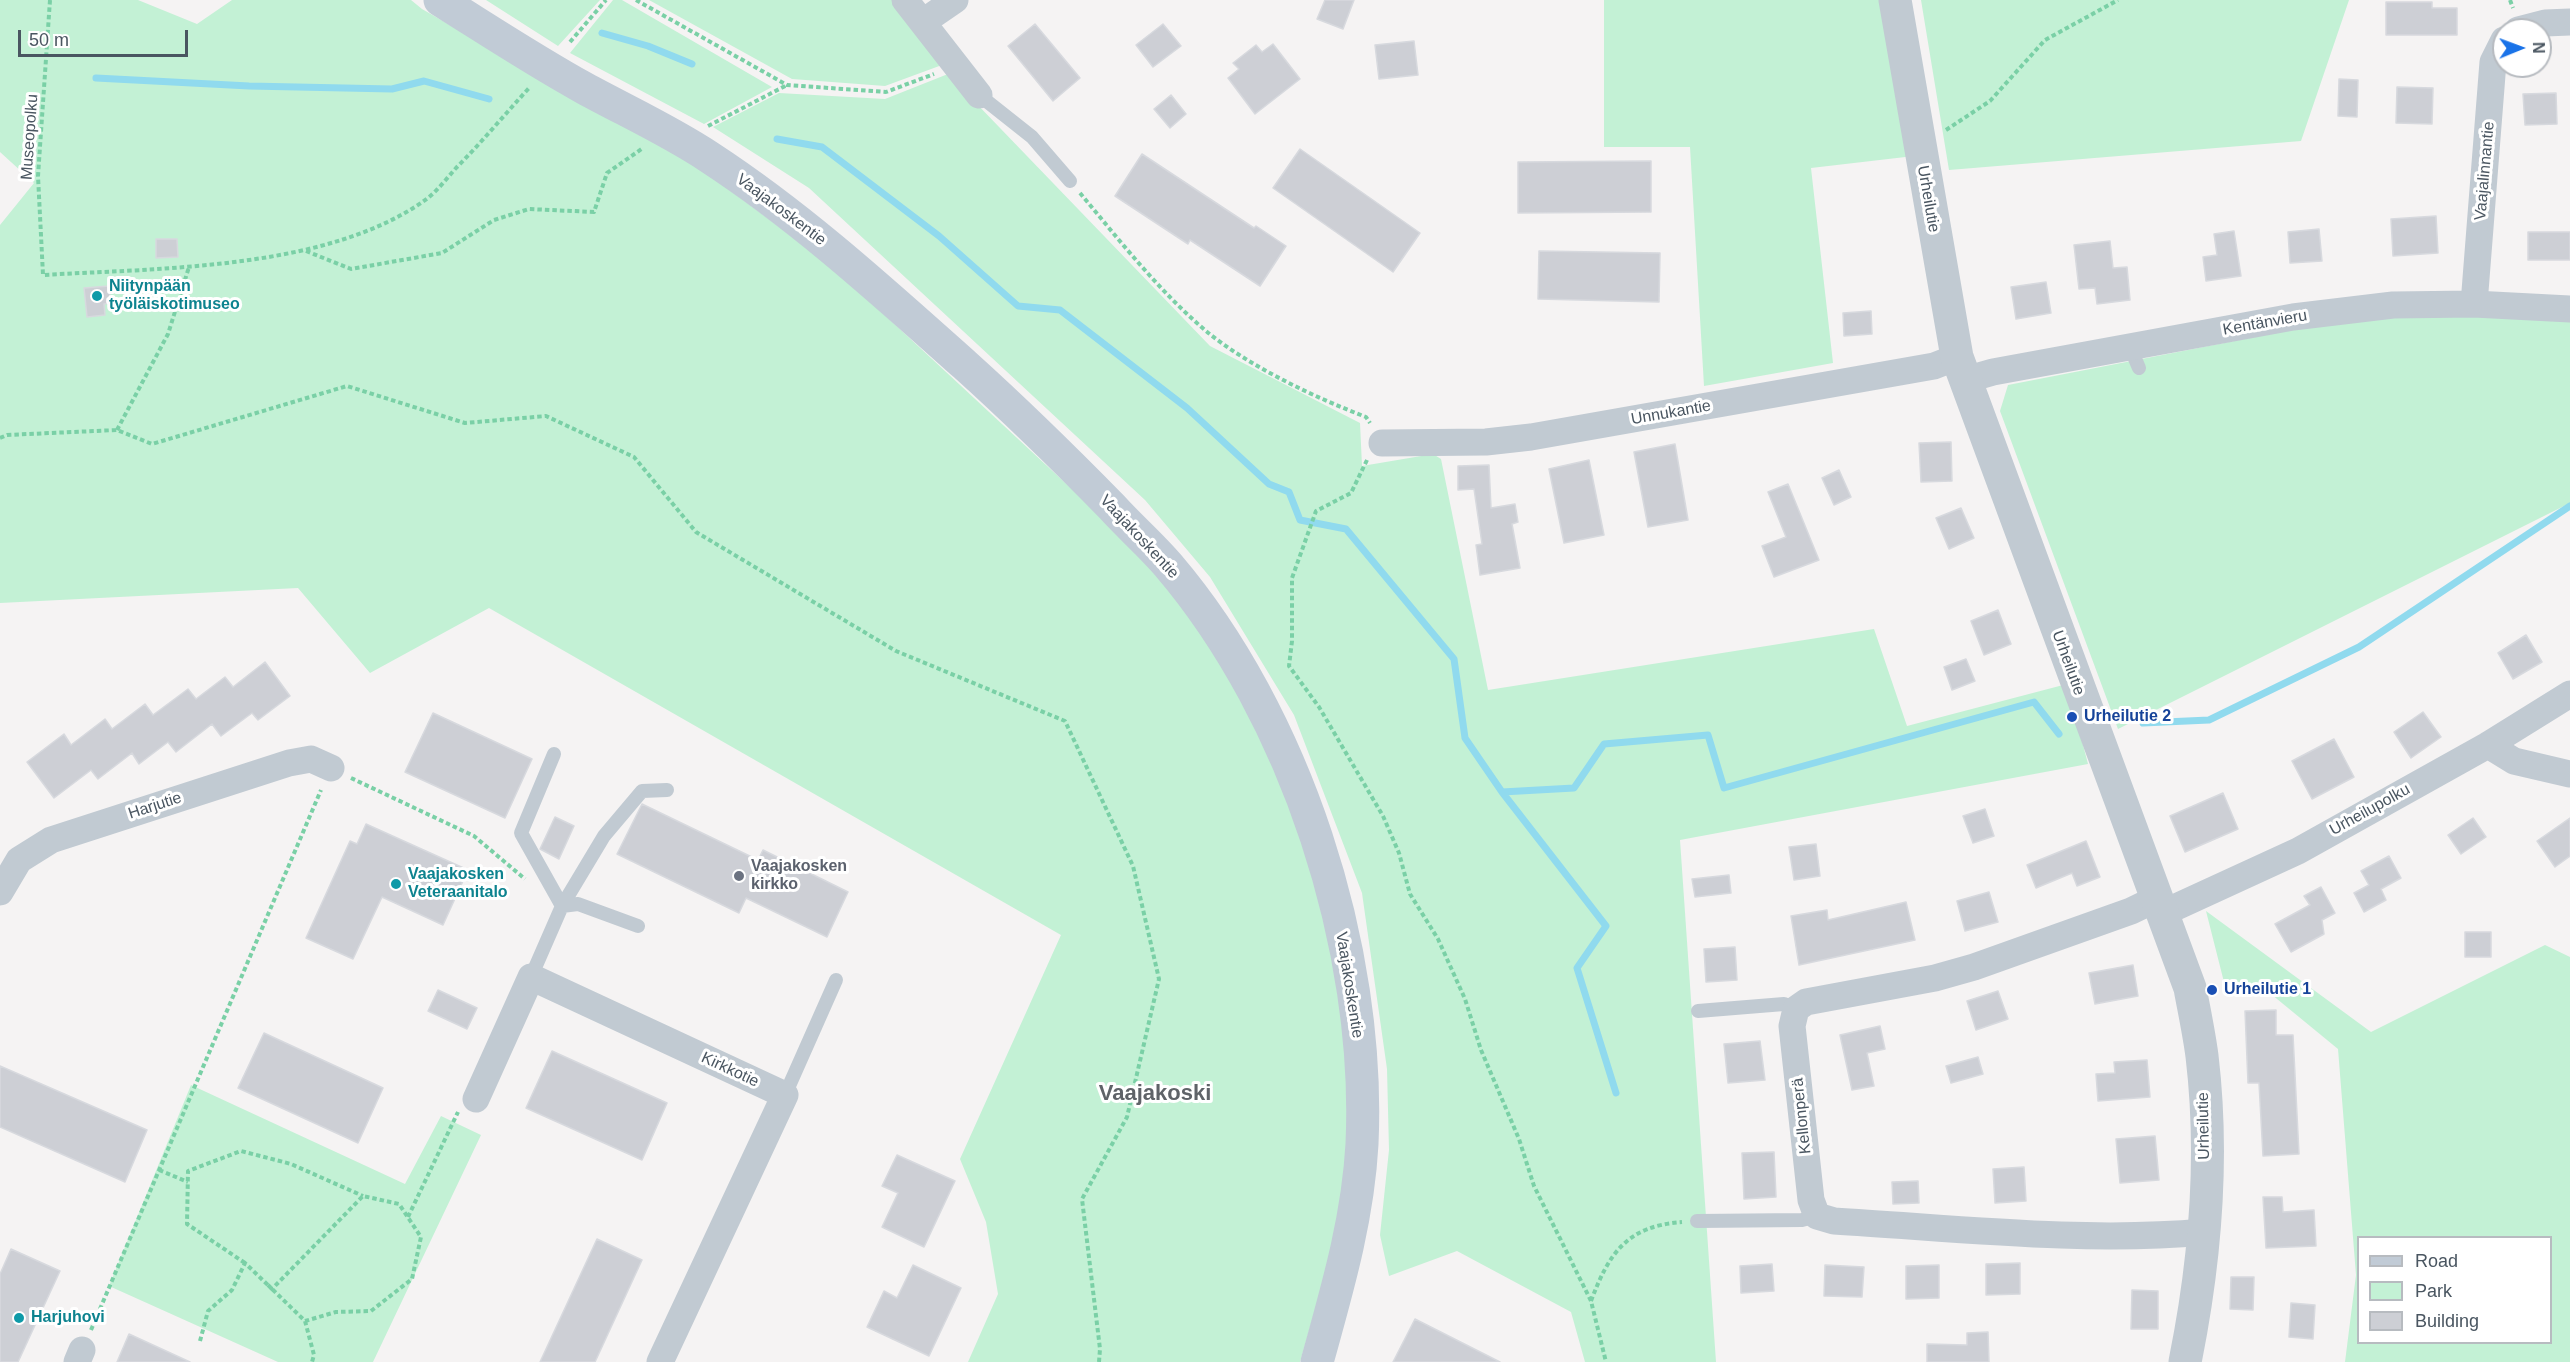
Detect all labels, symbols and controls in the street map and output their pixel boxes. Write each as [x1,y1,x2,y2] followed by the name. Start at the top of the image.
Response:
[21,18,190,56] scale bar
[2492,18,2552,78] north arrow
[29,30,69,50] text: 50 m
[2530,42,2547,54] text: N
[17,93,43,181] street label: Museopolku
[2471,121,2499,221] street label: Vaajalinnantie
[1913,164,1943,234] street label: Urheilutie
[732,170,830,250] street label: Vaajakoskentie
[109,277,240,315] place label: Niitynpään työläiskotimuseo
[90,289,104,303] marker: Niitynpään työläiskotimuseo
[2221,306,2309,340] street label: Kentänvieru
[1629,397,1713,429] street label: Unnukantie
[1095,491,1183,583] street label: Vaajakoskentie
[2047,628,2089,698] street label: Urheilutie
[2084,707,2171,727] place label: Urheilutie 2
[2065,710,2079,724] marker: Urheilutie 2
[2326,780,2414,840] street label: Urheilupolku
[126,788,184,824] street label: Harjutie
[751,857,847,895] place label: Vaajakosken kirkko
[408,865,508,903] place label: Vaajakosken Veteraanitalo
[732,869,746,883] marker: Vaajakosken kirkko
[389,877,403,891] marker: Vaajakosken Veteraanitalo
[1331,930,1367,1040] street label: Vaajakoskentie
[2224,980,2311,1000] place label: Urheilutie 1
[2205,983,2219,997] marker: Urheilutie 1
[698,1048,762,1092] street label: Kirkkotie
[1788,1077,1816,1155] street label: Kellonperä
[1099,1081,1211,1107] district label: Vaajakoski
[2194,1092,2214,1160] street label: Urheilutie
[2357,1236,2552,1344] legend
[2415,1251,2458,1271] text: Road
[2415,1281,2452,1301] text: Park
[31,1308,105,1328] place label: Harjuhovi
[12,1311,26,1325] marker: Harjuhovi
[2415,1311,2479,1331] text: Building

